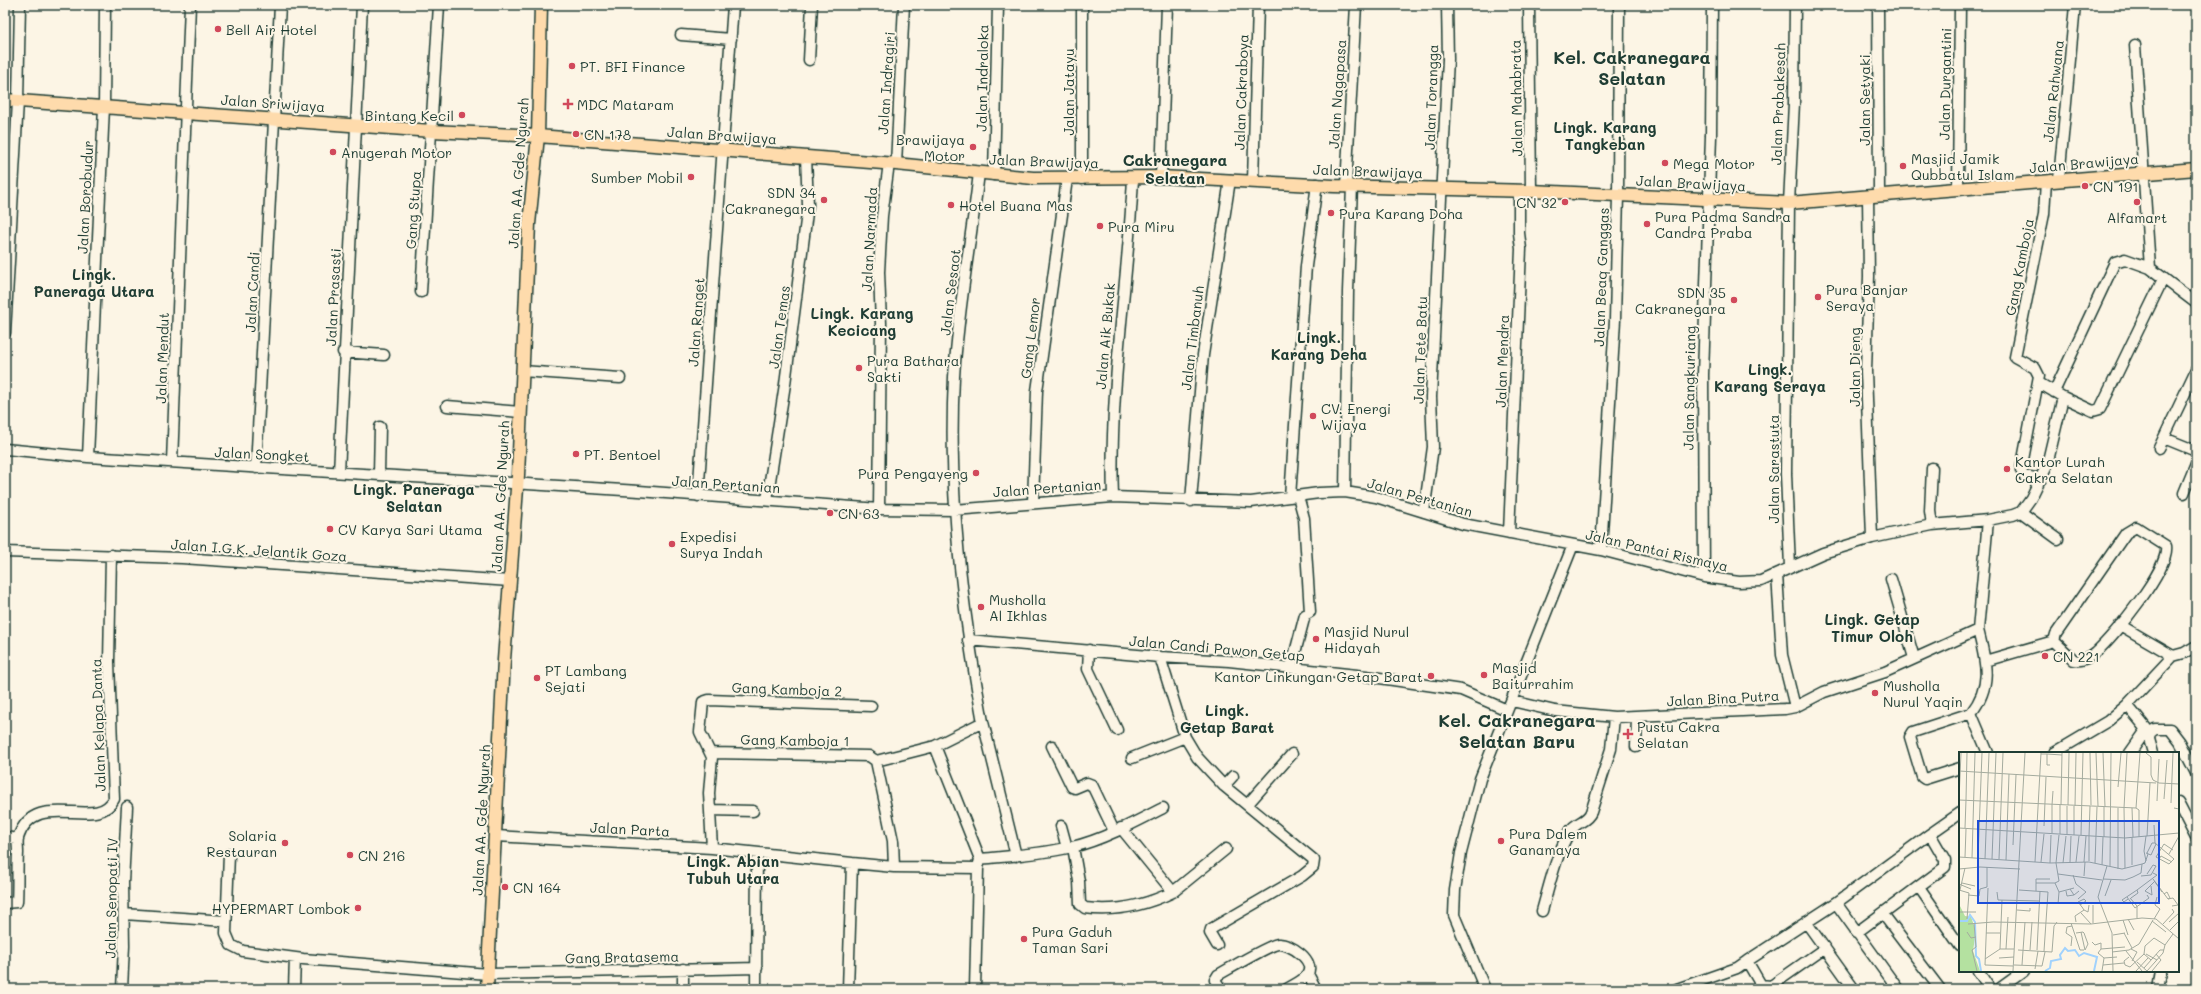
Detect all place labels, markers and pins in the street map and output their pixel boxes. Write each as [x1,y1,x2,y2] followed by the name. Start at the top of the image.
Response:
[226,20,317,39] place label: Bell Air Hotel
[213,24,223,34] marker: Bell Air Hotel
[580,57,685,76] place label: PT. BFI Finance
[567,61,577,71] marker: PT. BFI Finance
[577,95,674,114] place label: MDC Mataram
[562,98,574,110] marker: MDC Mataram
[365,106,454,125] place label: Bintang Kecil
[457,110,467,120] marker: Bintang Kecil
[584,125,631,144] place label: CN 178
[571,129,581,139] marker: CN 178
[896,130,965,165] place label: Brawijaya Motor
[968,142,978,152] marker: Brawijaya Motor
[341,143,452,162] place label: Anugerah Motor
[328,147,338,157] marker: Anugerah Motor
[1911,149,2014,184] place label: Masjid Jamik Qubbatul Islam
[1673,154,1755,173] place label: Mega Motor
[1660,158,1670,168] marker: Mega Motor
[1898,161,1908,171] marker: Masjid Jamik Qubbatul Islam
[591,168,683,187] place label: Sumber Mobil
[686,172,696,182] marker: Sumber Mobil
[2093,177,2139,196] place label: CN 191
[2080,181,2090,191] marker: CN 191
[725,183,817,218] place label: SDN 34 Cakranegara
[1516,193,1557,212] place label: CN 32
[819,195,829,205] marker: SDN 34 Cakranegara
[959,196,1073,215] place label: Hotel Buana Mas
[1560,197,1570,207] marker: CN 32
[2132,197,2142,207] marker: Alfamart
[946,200,956,210] marker: Hotel Buana Mas
[1339,204,1463,223] place label: Pura Karang Doha
[1655,207,1791,242] place label: Pura Padma Sandra Candra Praba
[1326,208,1336,218] marker: Pura Karang Doha
[2107,208,2167,227] place label: Alfamart
[1108,217,1175,236] place label: Pura Miru
[1642,219,1652,229] marker: Pura Padma Sandra Candra Praba
[1095,221,1105,231] marker: Pura Miru
[1826,280,1908,315] place label: Pura Banjar Seraya
[1635,283,1726,318] place label: SDN 35 Cakranegara
[1813,292,1823,302] marker: Pura Banjar Seraya
[1729,295,1739,305] marker: SDN 35 Cakranegara
[867,351,959,386] place label: Pura Bathara Sakti
[854,363,864,373] marker: Pura Bathara Sakti
[1321,399,1391,434] place label: CV. Energi Wijaya
[1308,411,1318,421] marker: CV. Energi Wijaya
[584,445,661,464] place label: PT. Bentoel
[571,449,581,459] marker: PT. Bentoel
[2015,452,2113,487] place label: Kantor Lurah Cakra Selatan
[858,464,968,483] place label: Pura Pengayeng
[2002,464,2012,474] marker: Kantor Lurah Cakra Selatan
[971,468,981,478] marker: Pura Pengayeng
[838,504,879,523] place label: CN 63
[825,508,835,518] marker: CN 63
[338,520,483,539] place label: CV Karya Sari Utama
[325,524,335,534] marker: CV Karya Sari Utama
[680,527,763,562] place label: Expedisi Surya Indah
[667,539,677,549] marker: Expedisi Surya Indah
[989,590,1047,625] place label: Musholla Al Ikhlas
[976,602,986,612] marker: Musholla Al Ikhlas
[1324,622,1409,657] place label: Masjid Nurul Hidayah
[1311,634,1321,644] marker: Masjid Nurul Hidayah
[2053,647,2100,666] place label: CN 221
[2040,651,2050,661] marker: CN 221
[1492,658,1574,693] place label: Masjid Baiturrahim
[545,661,627,696] place label: PT Lambang Sejati
[1214,667,1423,686] place label: Kantor Linkungan Getap Barat
[1479,670,1489,680] marker: Masjid Baiturrahim
[1426,671,1436,681] marker: Kantor Linkungan Getap Barat
[532,673,542,683] marker: PT Lambang Sejati
[1883,676,1963,711] place label: Musholla Nurul Yaqin
[1870,688,1880,698] marker: Musholla Nurul Yaqin
[1637,717,1720,752] place label: Pustu Cakra Selatan
[1622,728,1634,740] marker: Pustu Cakra Selatan
[1509,824,1587,859] place label: Pura Dalem Ganamaya
[207,826,277,861] place label: Solaria Restauran
[1496,836,1506,846] marker: Pura Dalem Ganamaya
[280,838,290,848] marker: Solaria Restauran
[358,846,405,865] place label: CN 216
[345,850,355,860] marker: CN 216
[513,878,562,897] place label: CN 164
[500,882,510,892] marker: CN 164
[212,899,350,918] place label: HYPERMART Lombok
[353,903,363,913] marker: HYPERMART Lombok
[1032,922,1112,957] place label: Pura Gaduh Taman Sari
[1019,934,1029,944] marker: Pura Gaduh Taman Sari

